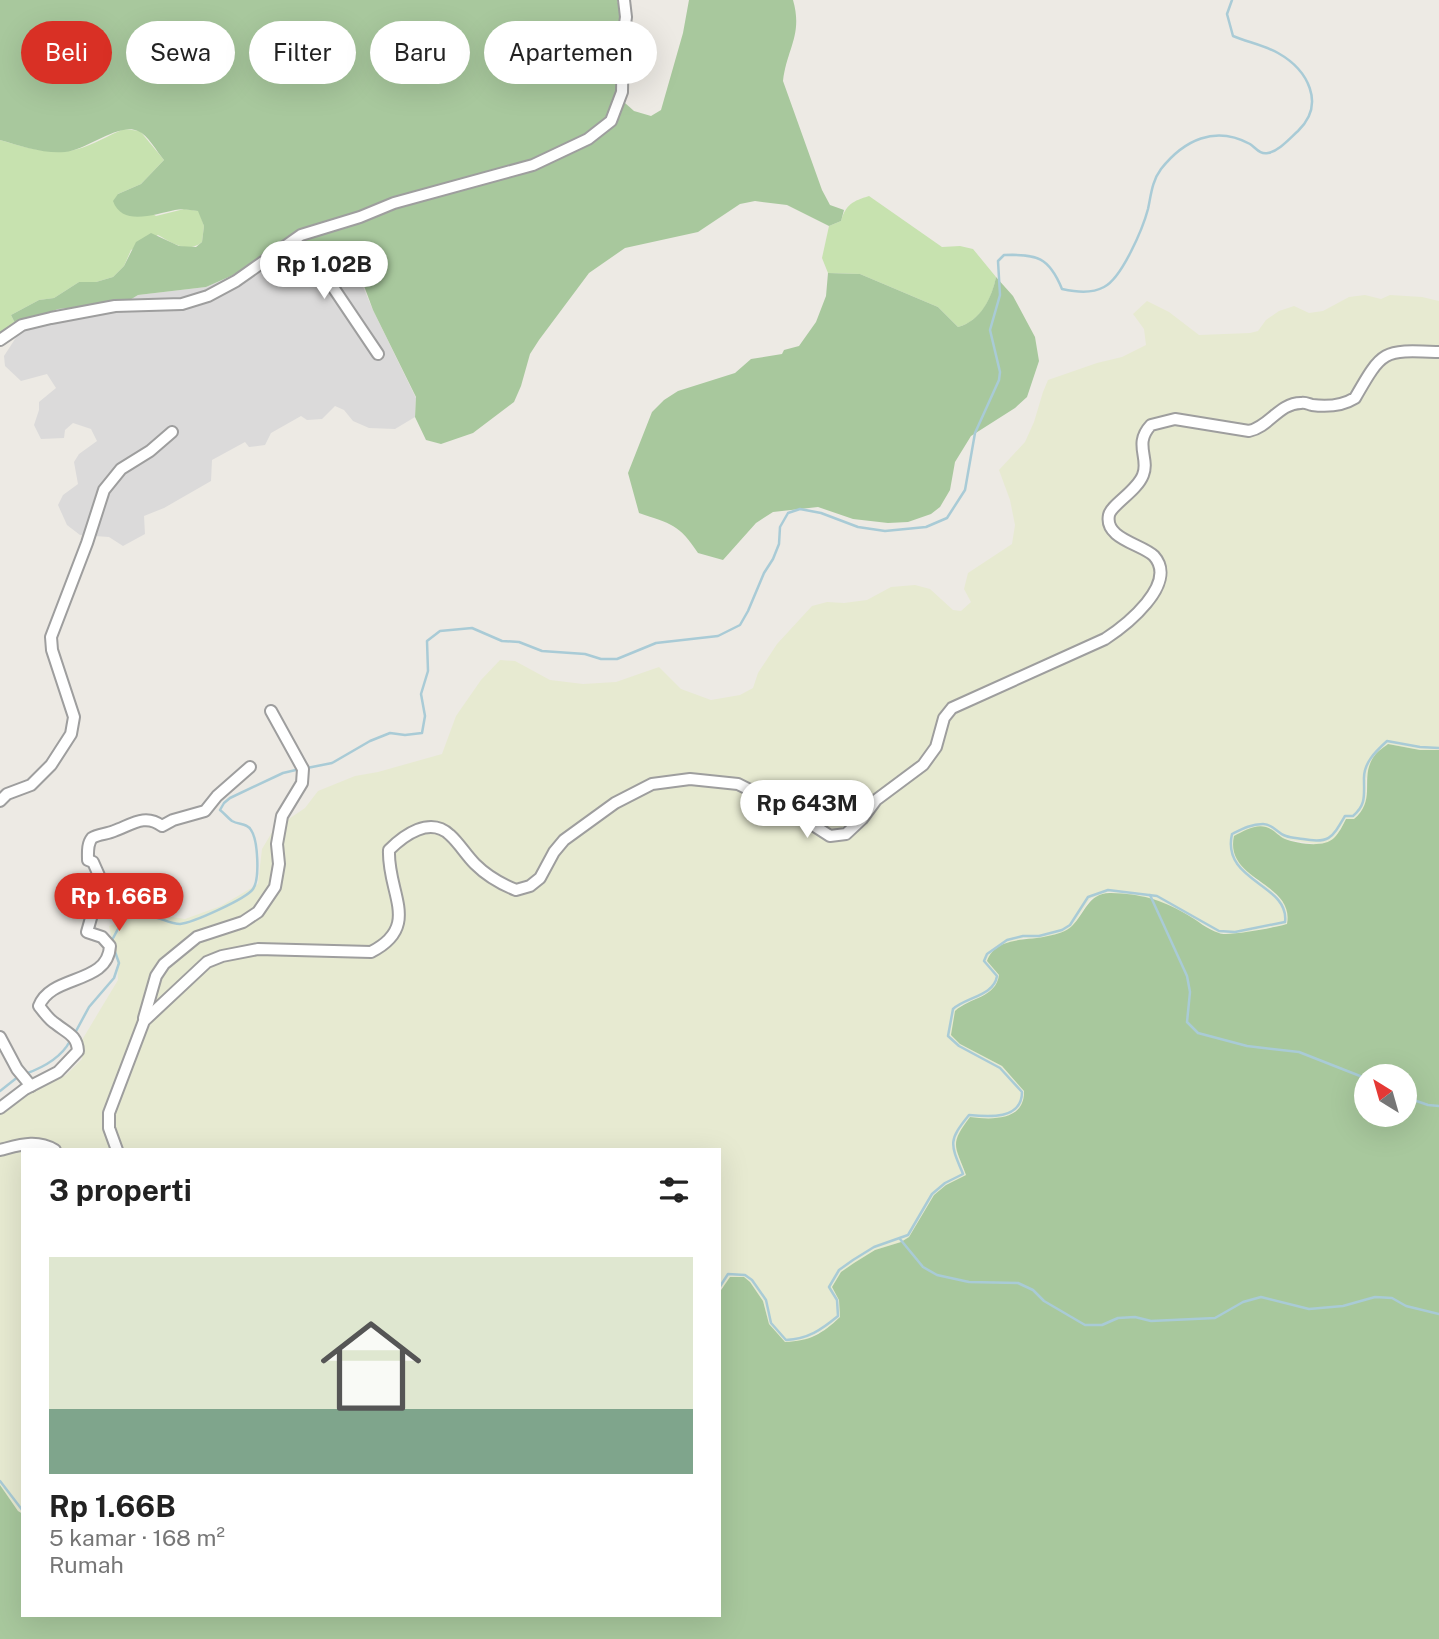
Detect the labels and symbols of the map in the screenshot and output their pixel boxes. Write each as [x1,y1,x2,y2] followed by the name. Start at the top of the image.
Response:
[252,242,396,301] pin: Rp 1.02B
[742,780,872,840] pin: Rp 643M
[47,874,191,933] pin: Rp 1.66B
[1354,1064,1418,1127] north arrow

